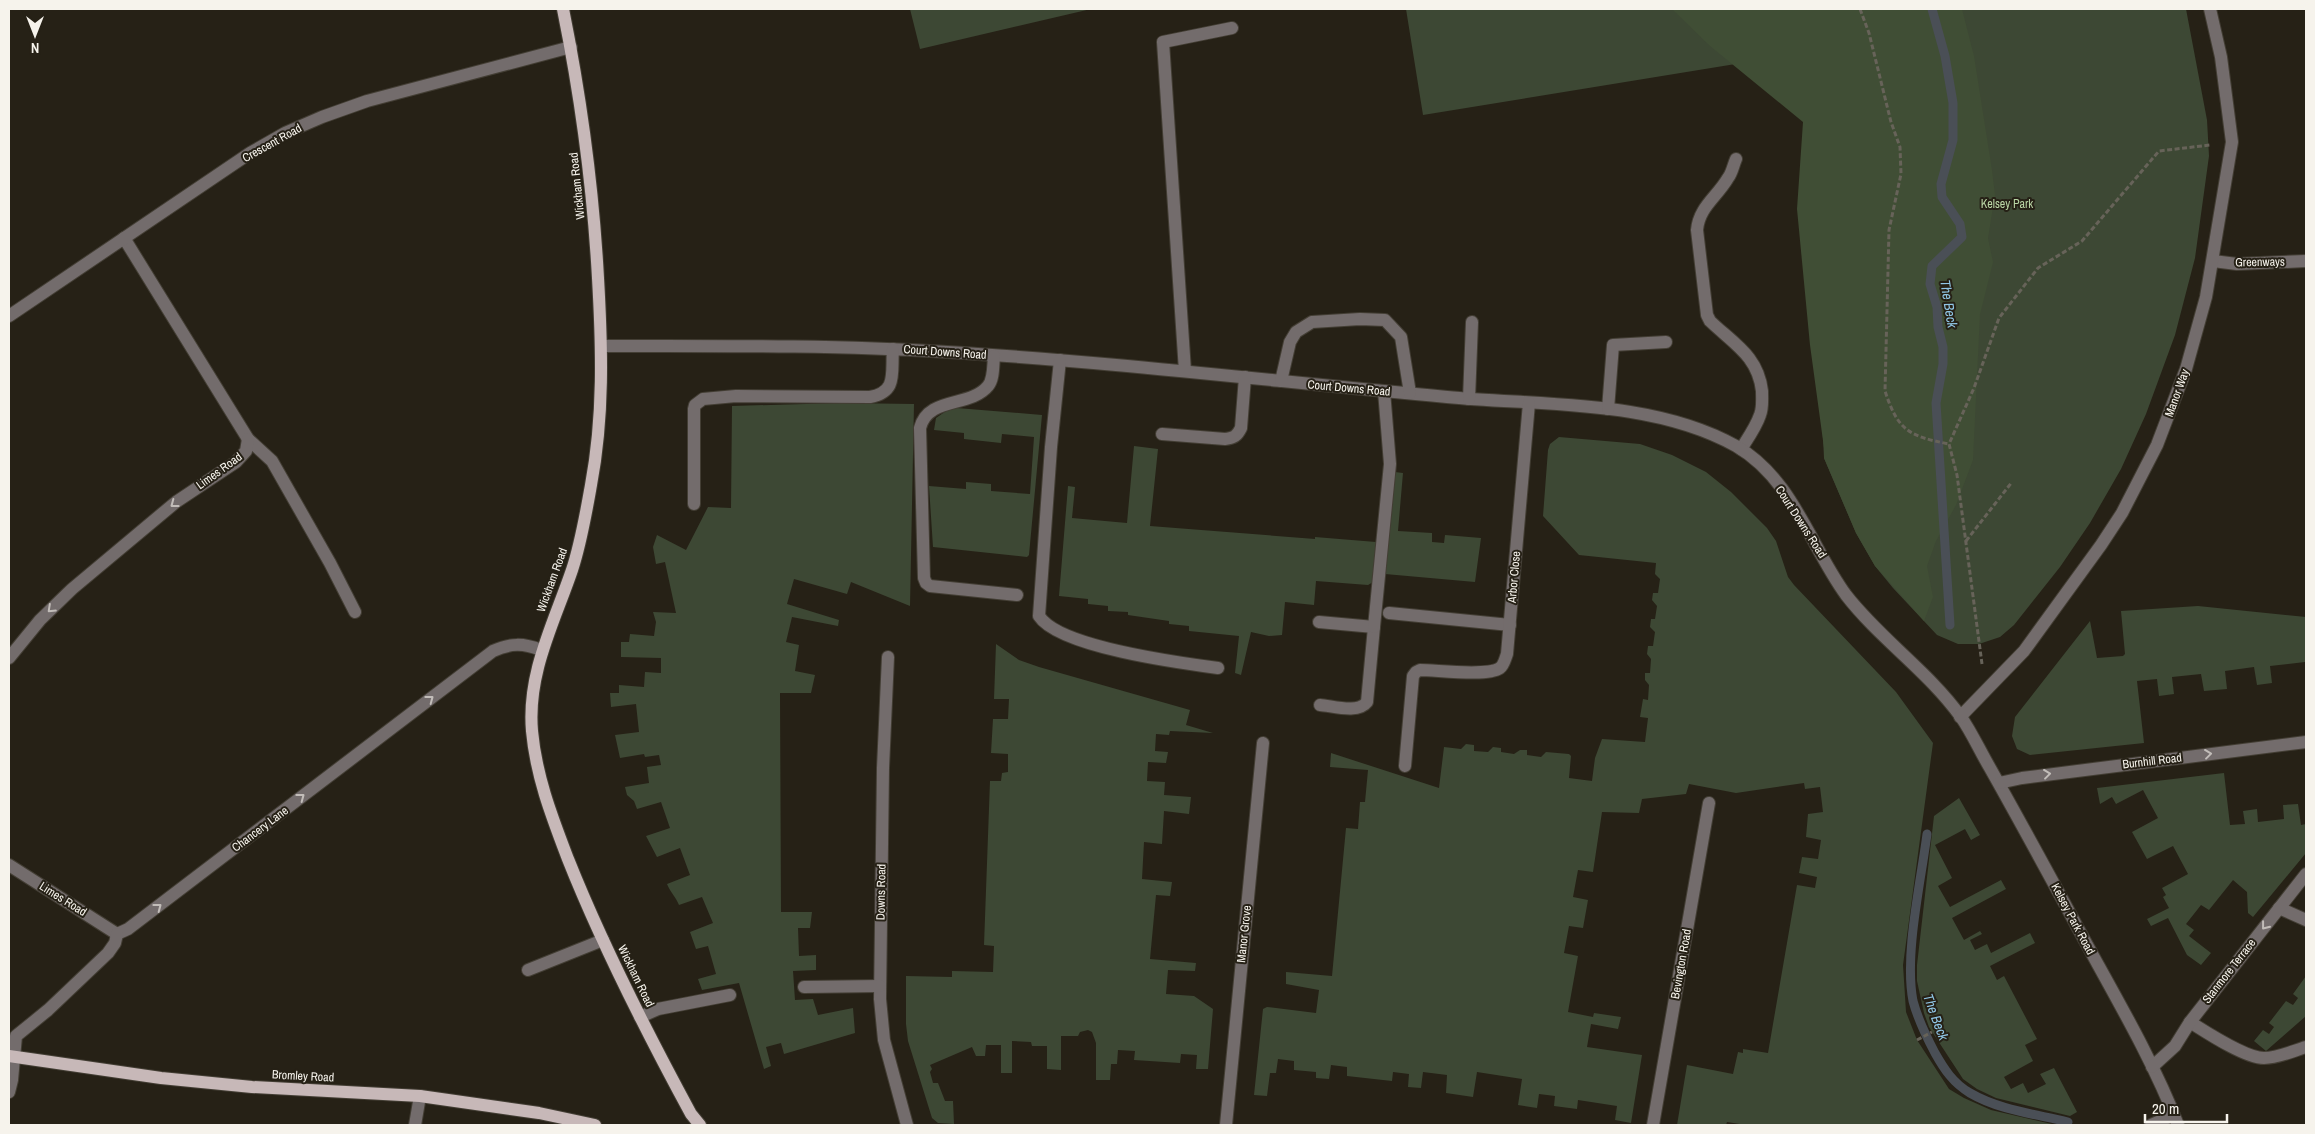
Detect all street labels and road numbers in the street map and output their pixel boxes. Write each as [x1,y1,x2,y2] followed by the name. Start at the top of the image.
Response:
[239,120,305,166] street label: Crescent Road
[566,152,588,220] street label: Wickham Road
[2235,254,2285,270] street label: Greenways
[903,341,987,363] street label: Court Downs Road
[2161,367,2193,419] street label: Manor Way
[1307,376,1391,400] street label: Court Downs Road
[193,449,245,493] street label: Limes Road
[1772,483,1830,561] street label: Court Downs Road
[533,546,571,614] street label: Wickham Road
[1504,550,1524,605] street label: Arbor Close
[2121,749,2183,773] street label: Burnhill Road
[229,803,291,855] street label: Chancery Lane
[873,864,889,920] street label: Downs Road
[36,878,90,920] street label: Limes Road
[2047,880,2099,958] street label: Kelsey Park Road
[1233,905,1255,963] street label: Manor Grove
[1667,928,1695,1000] street label: Bevington Road
[2199,935,2259,1007] street label: Stanmore Terrace
[614,942,658,1010] street label: Wickham Road
[271,1066,335,1086] street label: Bromley Road

